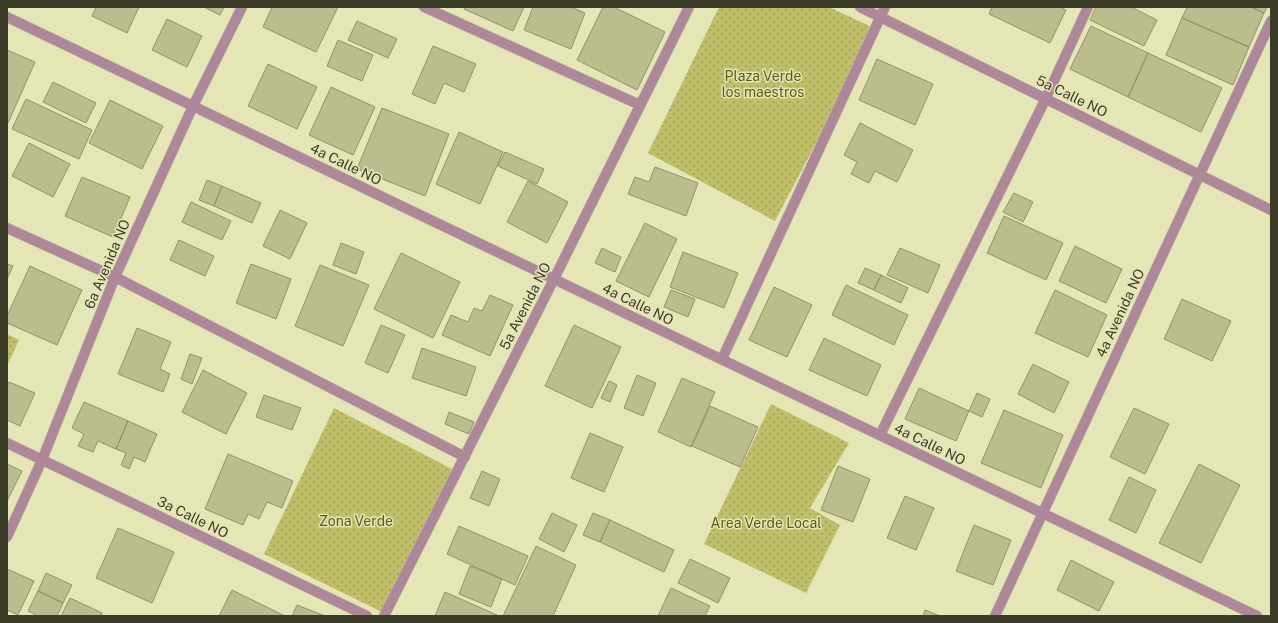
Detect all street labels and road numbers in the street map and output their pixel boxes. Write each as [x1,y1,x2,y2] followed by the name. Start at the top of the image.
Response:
[1034,72,1110,120] street label: 5a Calle NO
[308,140,384,188] street label: 4a Calle NO
[81,217,133,311] street label: 6a Avenida NO
[496,260,554,352] street label: 5a Avenida NO
[1093,266,1147,360] street label: 4a Avenida NO
[600,280,676,328] street label: 4a Calle NO
[892,420,968,468] street label: 4a Calle NO
[155,493,231,541] street label: 3a Calle NO

